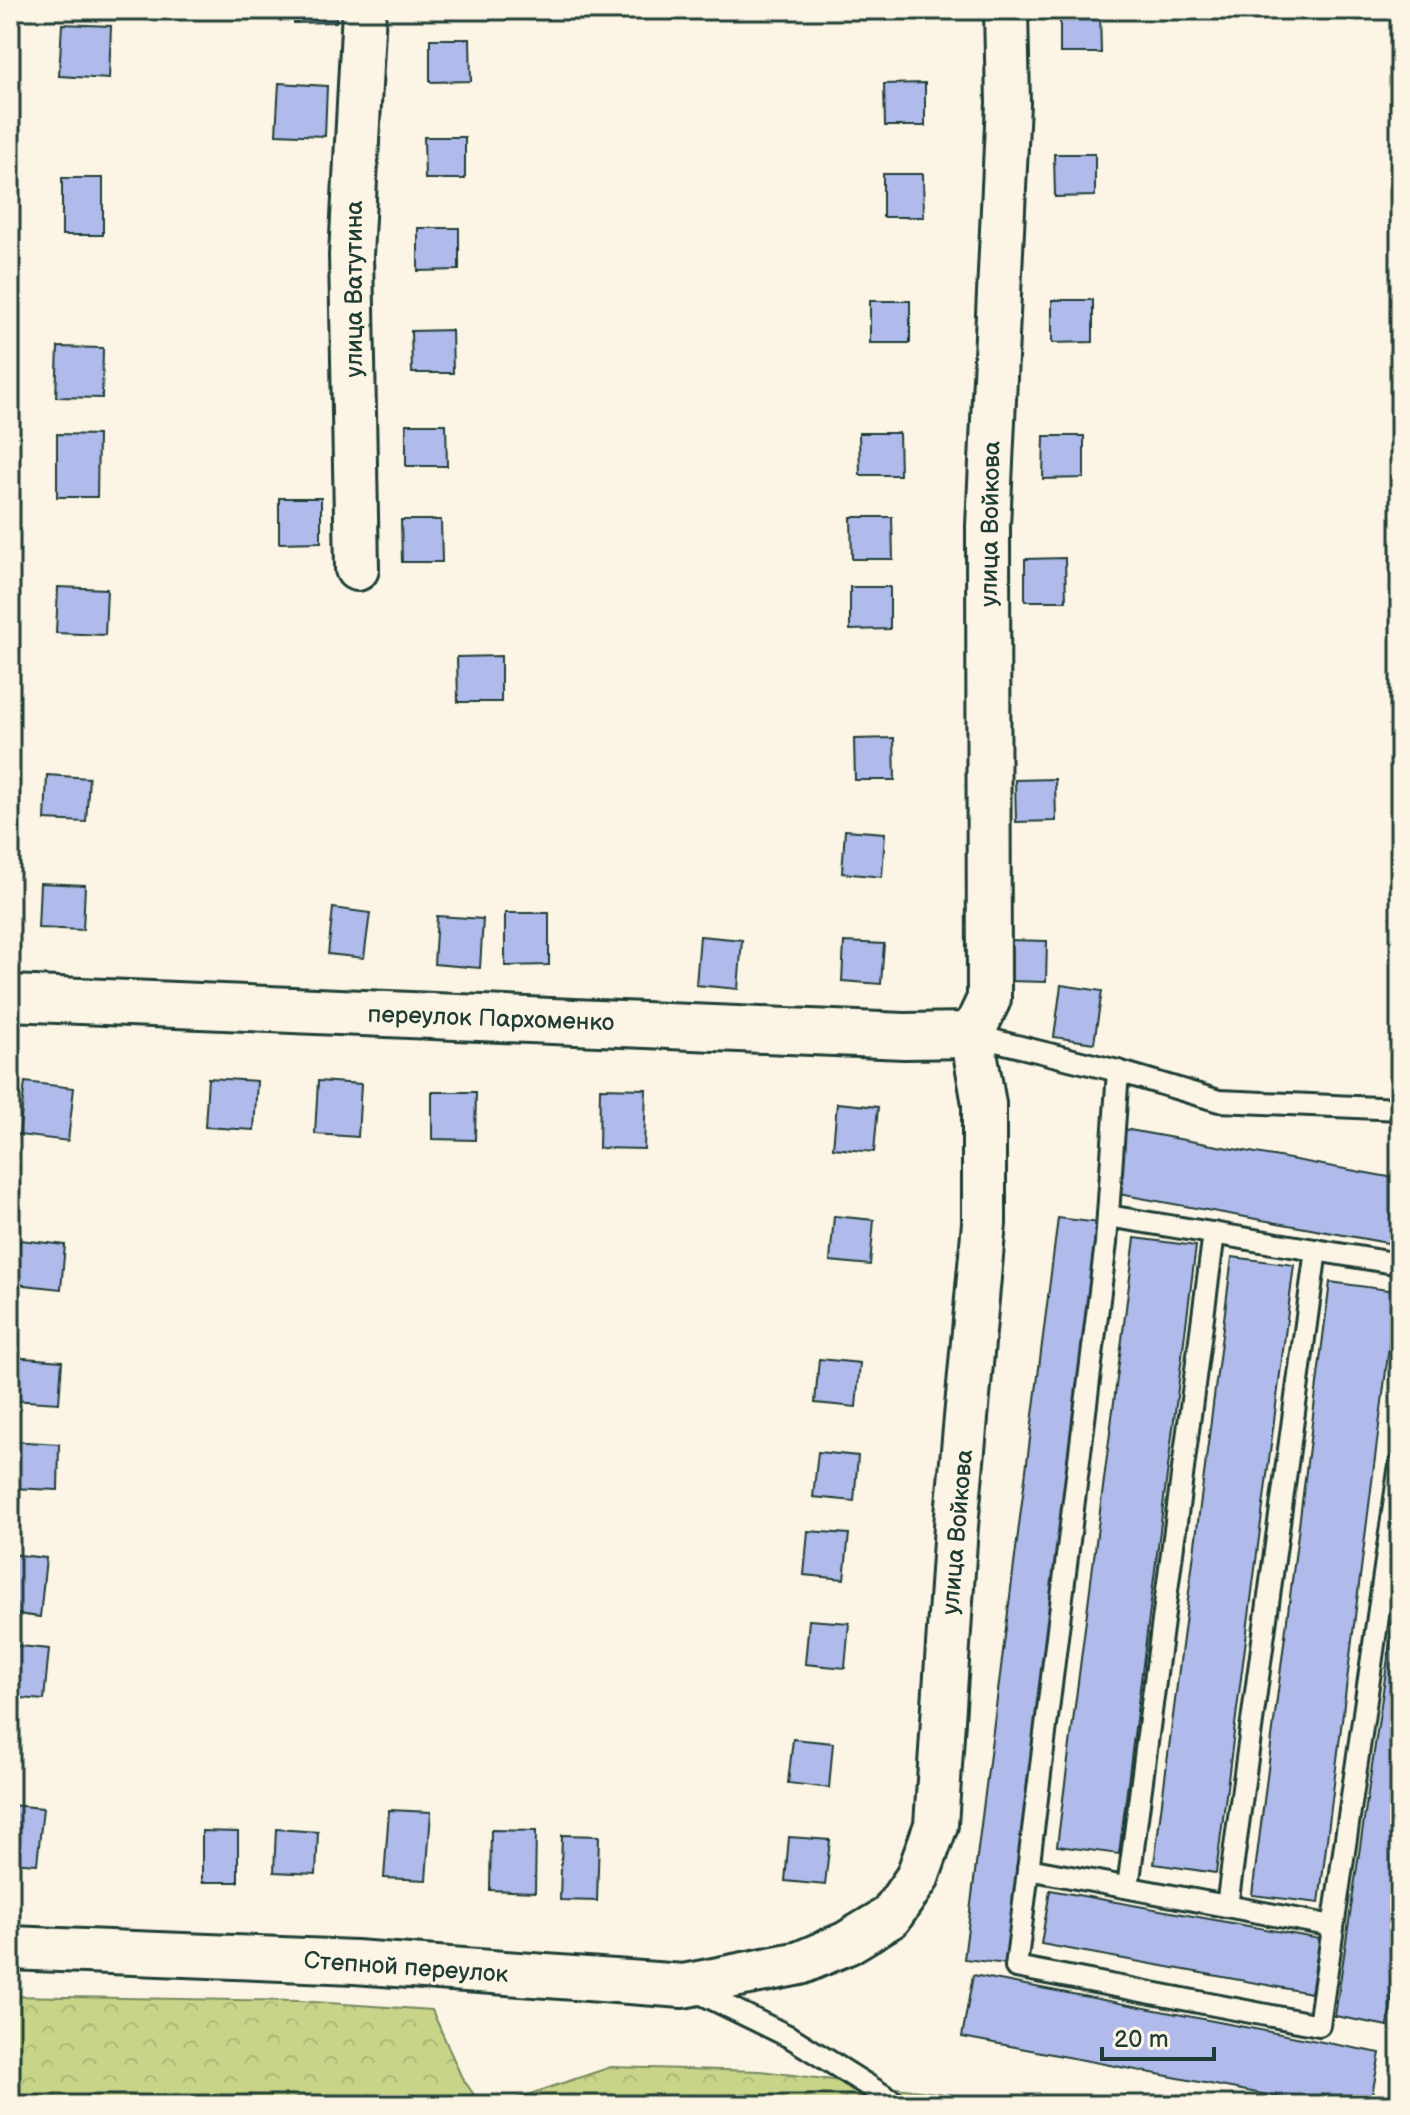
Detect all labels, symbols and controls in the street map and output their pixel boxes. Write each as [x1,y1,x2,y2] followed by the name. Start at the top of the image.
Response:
[340,201,369,377] street label: улица Ватутина
[975,441,1006,607] street label: улица Войкова
[367,1000,615,1037] street label: переулок Пархоменко
[936,1448,979,1616] street label: улица Войкова
[303,1946,510,1989] street label: Степной переулок
[1102,2011,1214,2061] scale bar
[1114,2025,1169,2054] text: 20 m

